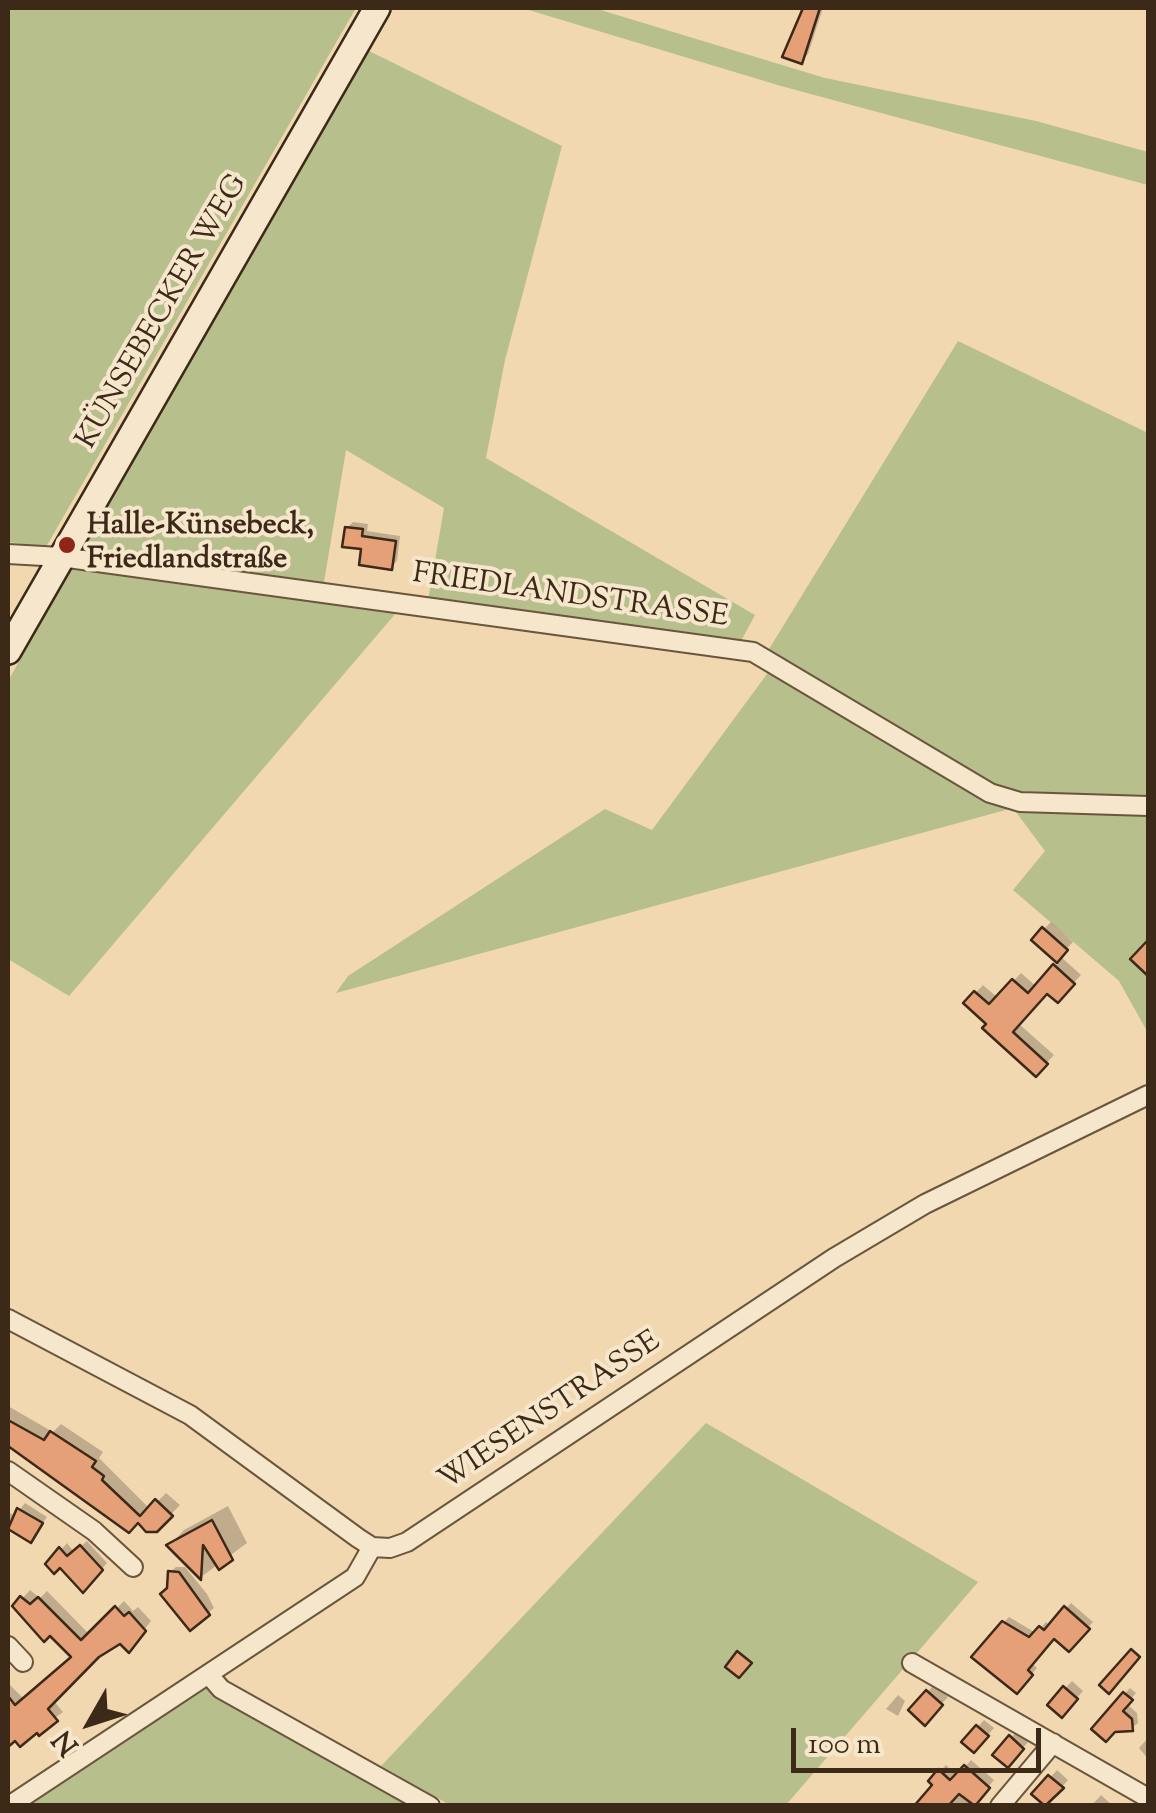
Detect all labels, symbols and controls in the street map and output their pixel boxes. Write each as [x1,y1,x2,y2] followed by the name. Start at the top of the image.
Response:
[71,170,257,456] street label: KÜNSEBECKER WEG
[87,510,314,580] place label: Halle-Künsebeck, Friedlandstraße
[56,534,78,556] marker: Halle-Künsebeck, Friedlandstraße
[410,558,730,638] street label: FRIEDLANDSTRASSE
[433,1326,669,1500] street label: WIESENSTRASSE
[40,1673,140,1773] north arrow
[796,1708,1046,1770] scale bar
[44,1721,89,1763] text: N
[808,1724,881,1767] text: 100 m

